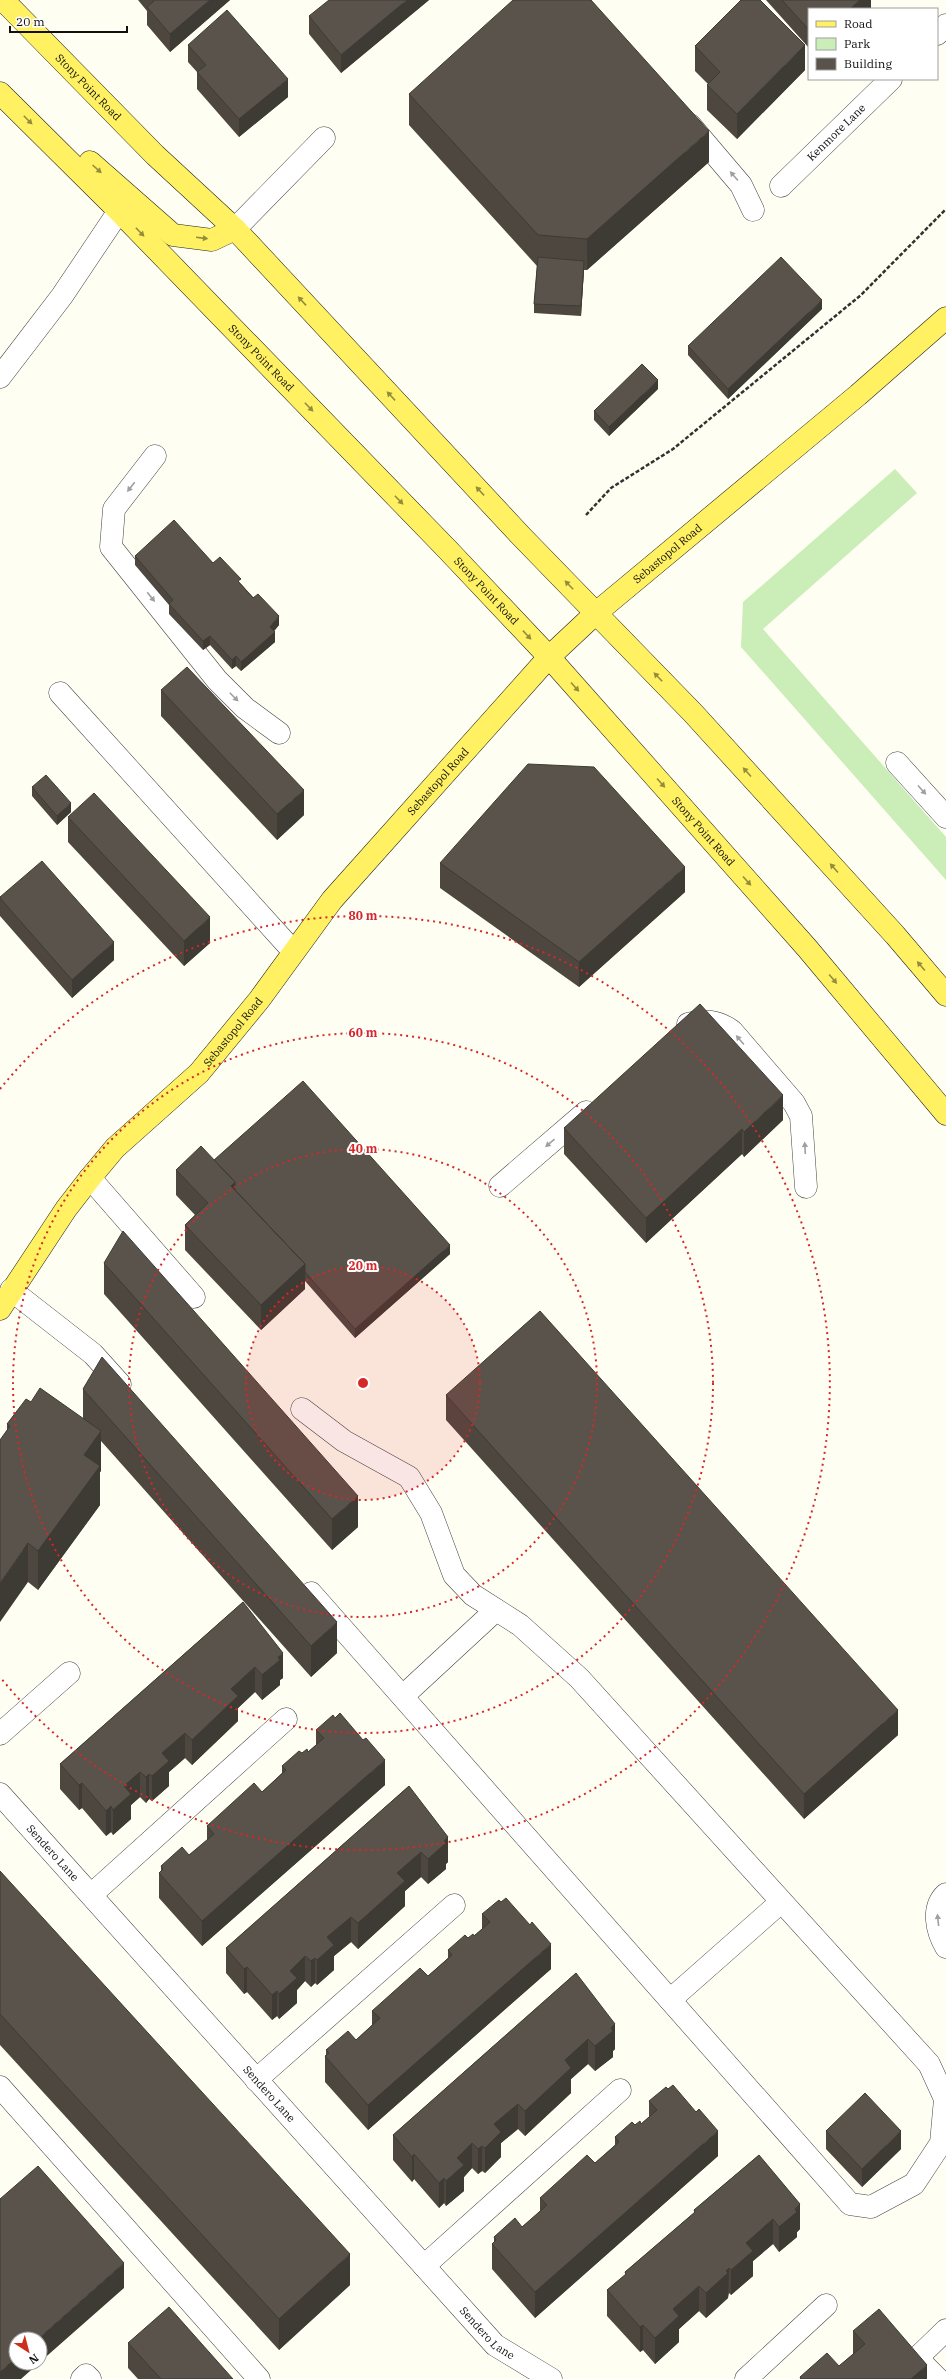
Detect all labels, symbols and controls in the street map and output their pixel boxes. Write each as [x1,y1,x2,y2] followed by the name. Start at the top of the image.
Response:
[10,8,127,34] scale bar
[808,8,938,80] legend
[16,14,45,29] text: 20 m
[844,16,873,31] text: Road
[844,36,870,51] text: Park
[53,51,124,124] street label: Stony Point Road
[844,56,892,71] text: Building
[804,101,868,164] street label: Kenmore Lane
[23,115,33,125] one-way arrow
[92,164,103,173] one-way arrow
[730,171,739,182] one-way arrow
[135,227,145,237] one-way arrow
[196,235,208,242] one-way arrow
[297,296,307,306] one-way arrow
[226,321,297,394] street label: Stony Point Road
[386,391,396,401] one-way arrow
[304,402,314,412] one-way arrow
[126,482,135,493] one-way arrow
[475,486,484,496] one-way arrow
[394,495,404,505] one-way arrow
[630,521,705,586] street label: Sebastopol Road
[451,554,522,628] street label: Stony Point Road
[564,580,574,590] one-way arrow
[147,592,155,602] one-way arrow
[523,630,532,640] one-way arrow
[654,672,663,682] one-way arrow
[570,681,579,692] one-way arrow
[229,692,239,702] one-way arrow
[404,745,472,818] street label: Sebastopol Road
[743,767,752,777] one-way arrow
[657,778,666,789] one-way arrow
[917,785,926,795] one-way arrow
[669,794,738,869] street label: Stony Point Road
[830,863,839,874] one-way arrow
[743,875,752,886] one-way arrow
[349,908,378,923] text: 80 m
[916,960,925,971] one-way arrow
[828,973,837,984] one-way arrow
[200,994,266,1069] street label: Sebastopol Road
[349,1025,378,1040] text: 60 m
[735,1035,744,1046] one-way arrow
[545,1138,555,1147] one-way arrow
[349,1141,378,1156] text: 40 m
[801,1142,808,1154] one-way arrow
[349,1258,378,1273] text: 20 m
[356,1376,370,1390] centre of rings
[24,1822,82,1884] street label: Sendero Lane
[935,1914,941,1926] one-way arrow
[240,2063,298,2125] street label: Sendero Lane
[457,2304,517,2362] street label: Sendero Lane
[8,2331,48,2371] north arrow
[26,2351,42,2367] text: N

